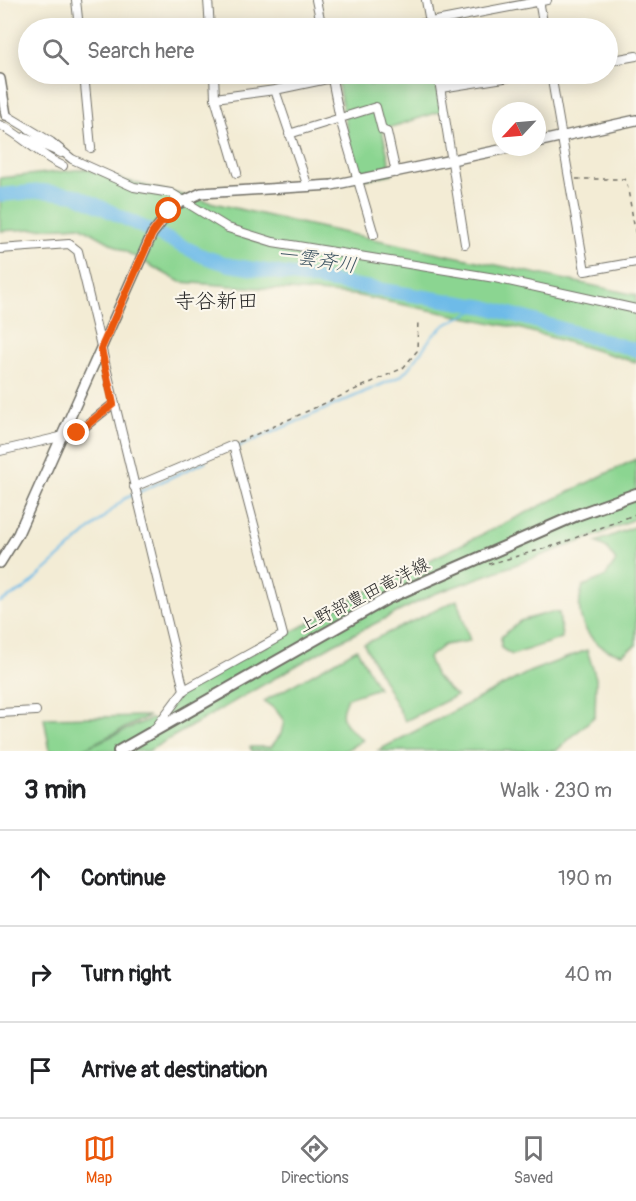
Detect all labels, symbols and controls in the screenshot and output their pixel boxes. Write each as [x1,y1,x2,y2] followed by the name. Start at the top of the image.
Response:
[18,18,618,84] search box
[39,35,72,68] icon: search
[87,37,194,65] text: Search here
[492,102,546,156] north arrow
[155,197,181,223] route start
[275,241,358,278] water label: 一雲斉川
[174,288,258,315] district label: 寺谷新田
[63,419,89,445] route end
[295,553,434,638] street label: 上野部豊田竜洋線
[24,774,86,806] text: 3 min
[500,778,612,803] text: Walk · 230 m
[24,862,57,895] icon: ahead
[81,864,165,892] text: Continue
[558,866,612,891] text: 190 m
[24,958,57,991] icon: right
[81,960,171,988] text: Turn right
[565,962,612,987] text: 40 m
[24,1054,57,1087] icon: arrive
[81,1056,267,1084] text: Arrive at destination
[83,1132,116,1188] tab: Map
[281,1132,349,1188] tab: Directions
[514,1132,553,1188] tab: Saved

